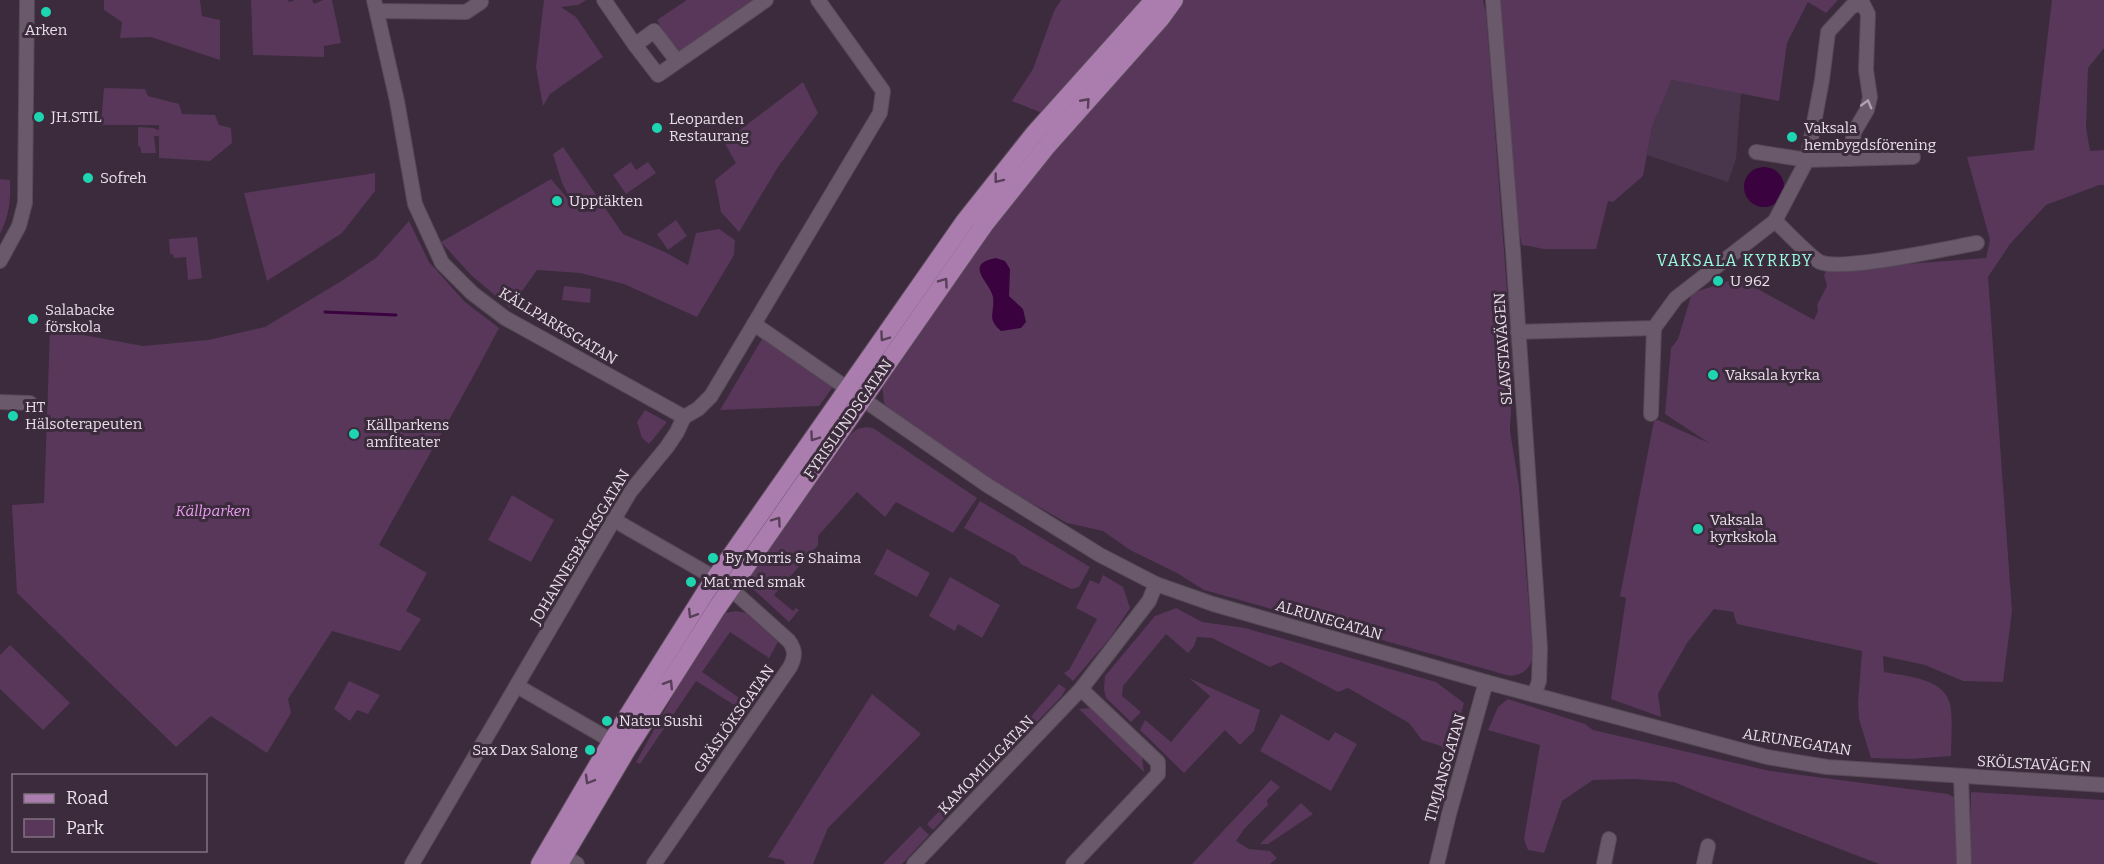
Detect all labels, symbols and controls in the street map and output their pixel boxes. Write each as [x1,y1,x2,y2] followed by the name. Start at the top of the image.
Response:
[39,5,53,19] marker: Arken
[25,21,68,39] place label: Arken
[1079,98,1090,109] one-way arrow
[1860,99,1872,110] one-way arrow
[50,108,102,126] place label: JH.STIL
[32,110,46,124] marker: JH.STIL
[669,110,749,145] place label: Leoparden Restaurang
[1804,119,1936,154] place label: Vaksala hembygdsförening
[650,121,664,135] marker: Leoparden Restaurang
[1785,130,1799,144] marker: Vaksala hembygdsförening
[100,169,147,187] place label: Sofreh
[81,171,95,185] marker: Sofreh
[994,172,1005,183] one-way arrow
[569,192,643,210] place label: Upptäkten
[550,194,564,208] marker: Upptäkten
[1656,251,1814,270] district label: VAKSALA KYRKBY
[1730,272,1770,290] place label: U 962
[1711,274,1725,288] marker: U 962
[937,277,948,288] one-way arrow
[496,284,620,368] street label: KÄLLPARKSGATAN
[1490,292,1516,406] street label: SLAVSTAVÄGEN
[45,301,115,336] place label: Salabacke förskola
[26,312,40,326] marker: Salabacke förskola
[880,331,891,342] one-way arrow
[800,356,896,482] street label: FYRISLUNDSGATAN
[1725,366,1820,384] place label: Vaksala kyrka
[1706,368,1720,382] marker: Vaksala kyrka
[25,398,143,433] place label: HT Hälsoterapeuten
[6,409,20,423] marker: HT Hälsoterapeuten
[366,416,449,451] place label: Källparkens amfiteater
[347,427,361,441] marker: Källparkens amfiteater
[810,430,821,441] one-way arrow
[526,466,634,629] street label: JOHANNESBÄCKSGATAN
[176,502,250,520] park label: Källparken
[1710,511,1777,546] place label: Vaksala kyrkskola
[770,517,781,528] one-way arrow
[1691,522,1705,536] marker: Vaksala kyrkskola
[725,549,861,567] place label: By Morris & Shaima
[706,551,720,565] marker: By Morris & Shaima
[703,573,806,591] place label: Mat med smak
[684,575,698,589] marker: Mat med smak
[1274,596,1384,644] street label: ALRUNEGATAN
[687,608,699,618] one-way arrow
[690,661,778,776] street label: GRÄSLÖKSGATAN
[661,679,672,690] one-way arrow
[619,712,703,730] place label: Natsu Sushi
[934,712,1038,818] street label: KAMOMILLGATAN
[1421,712,1469,824] street label: TIMJANSGATAN
[600,714,614,728] marker: Natsu Sushi
[1741,725,1853,760] street label: ALRUNEGATAN
[472,741,578,759] place label: Sax Dax Salong
[583,743,597,757] marker: Sax Dax Salong
[1976,752,2092,776] street label: SKÖLSTAVÄGEN
[12,774,207,852] legend
[585,774,596,784] one-way arrow
[66,787,109,809] text: Road
[66,817,105,839] text: Park

